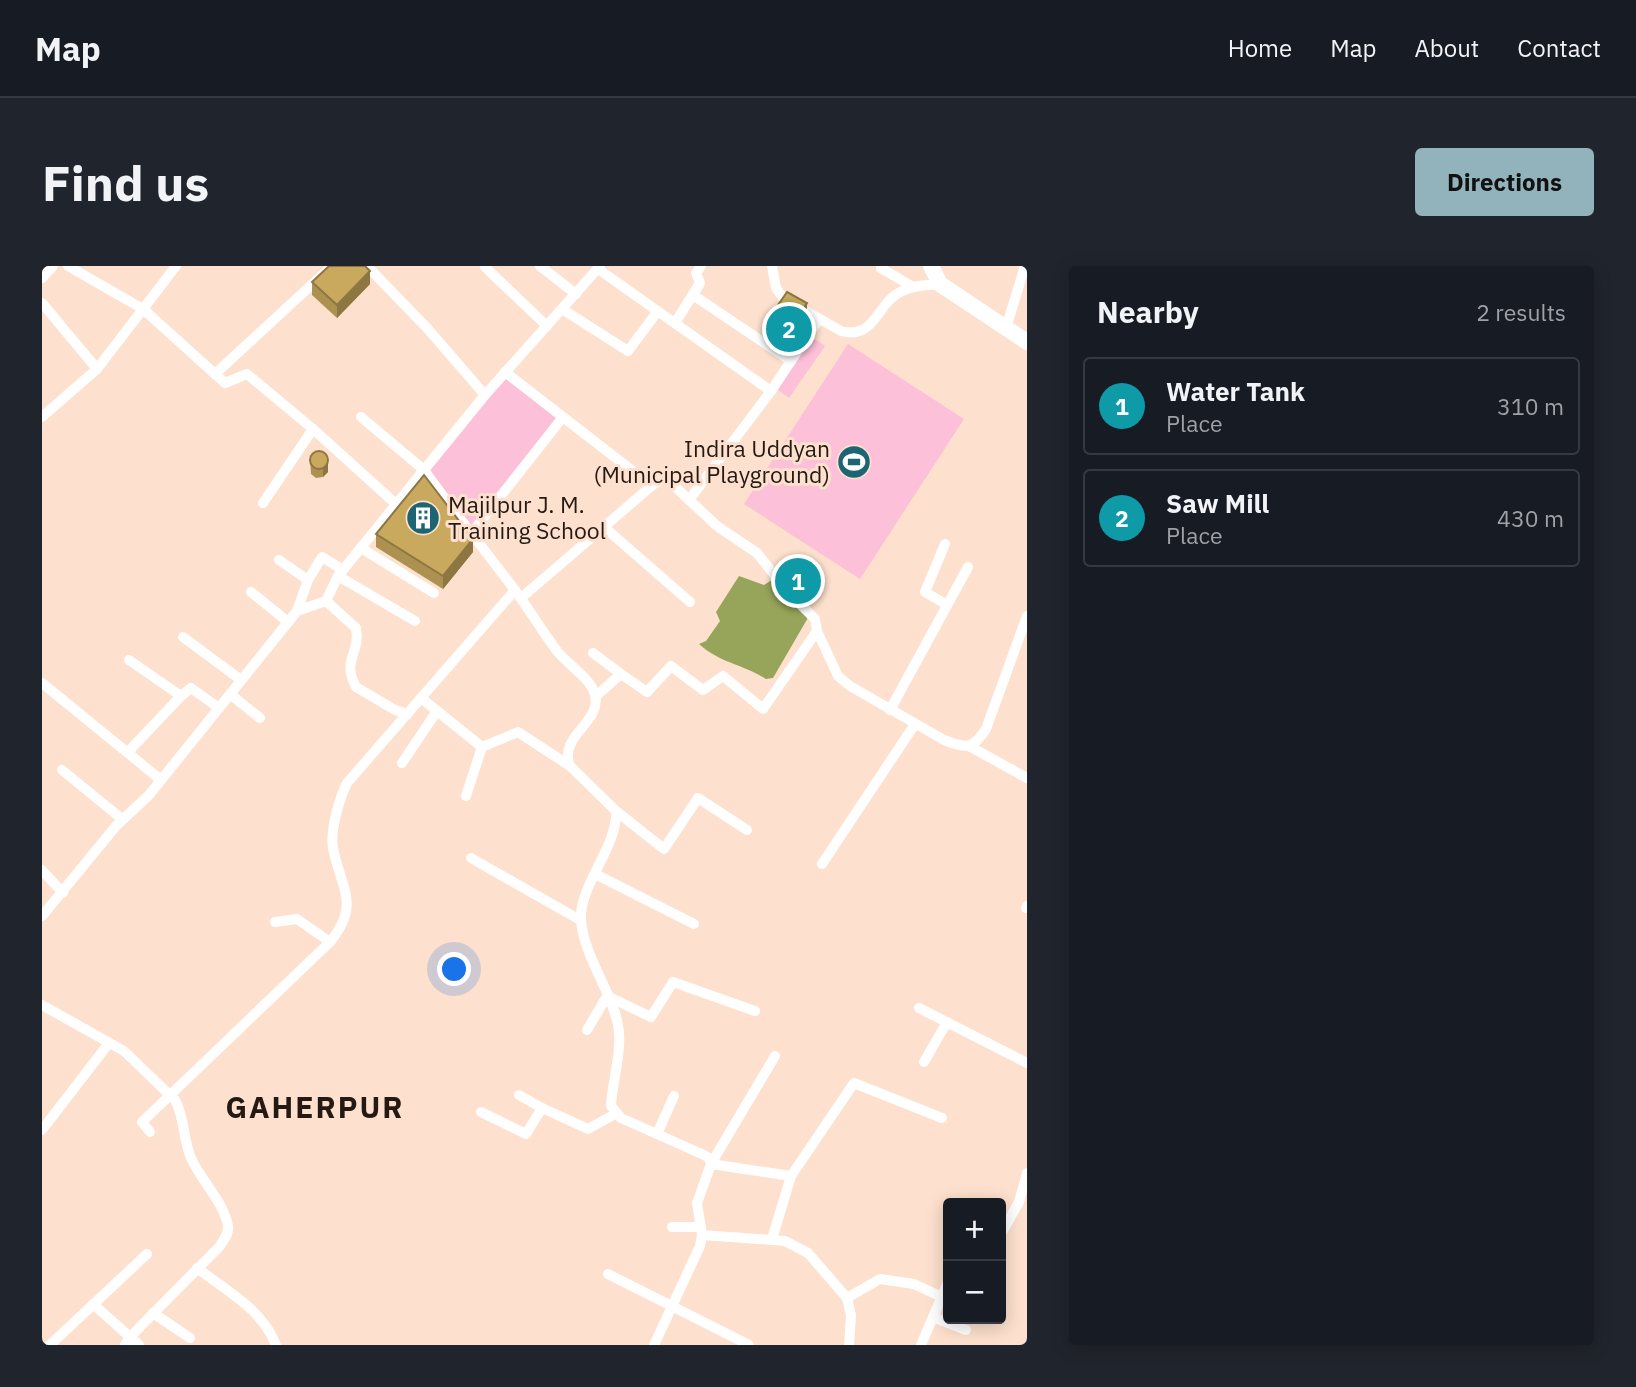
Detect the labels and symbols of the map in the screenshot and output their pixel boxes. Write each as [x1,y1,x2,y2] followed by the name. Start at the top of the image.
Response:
[766,303,812,355] pin: 2
[593,433,830,489] place label: Indira Uddyan (Municipal Playground)
[835,443,873,481] sports icon: Indira Uddyan (Municipal Playground)
[448,489,606,545] place label: Majilpur J. M. Training School
[404,499,442,537] building icon: Majilpur J. M. Training School
[775,555,821,607] pin: 1
[437,952,471,986] your location
[226,1087,405,1126] district label: GAHERPUR

